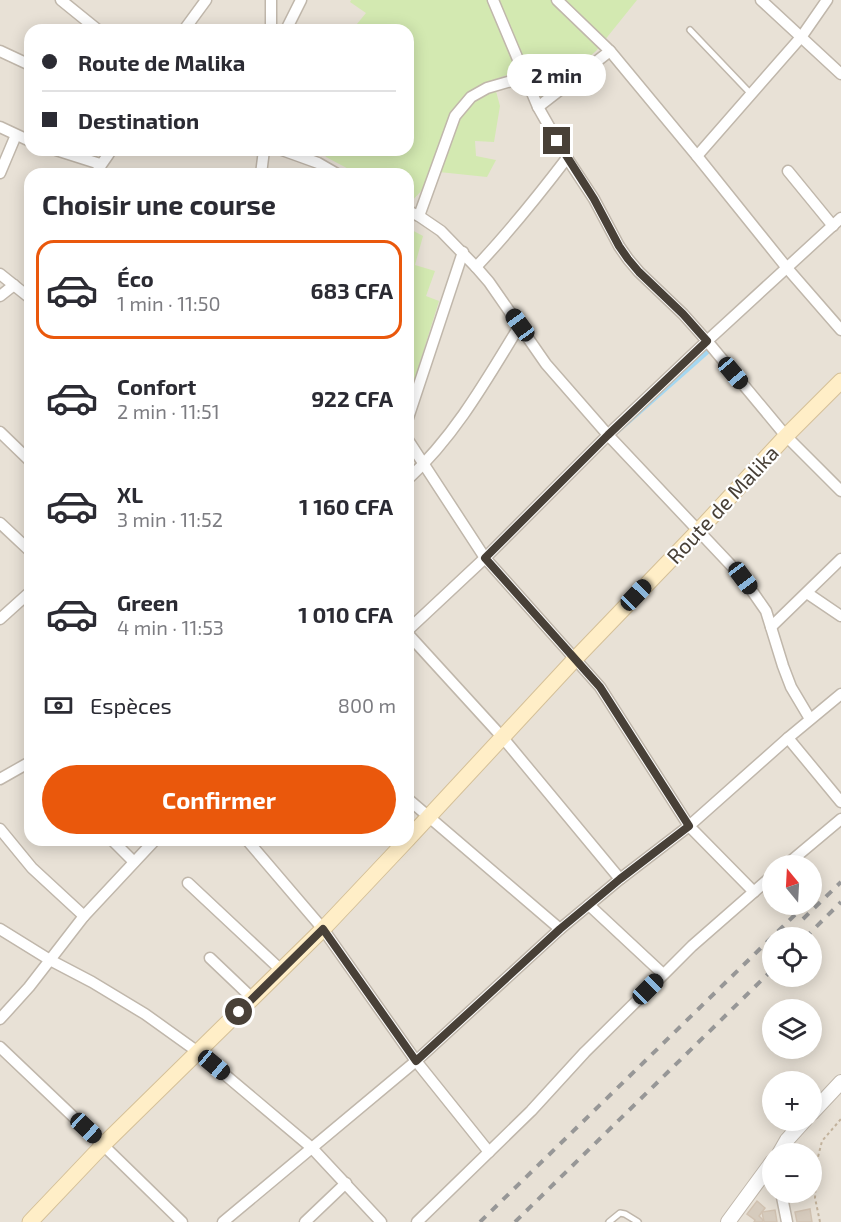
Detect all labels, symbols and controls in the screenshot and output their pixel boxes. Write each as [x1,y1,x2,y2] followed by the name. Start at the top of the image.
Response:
[78,49,245,75] text: Route de Malika
[508,54,606,96] callout: 2 min
[531,63,582,87] text: 2 min
[78,107,199,133] text: Destination
[543,127,570,154] route end
[42,188,276,220] text: Choisir une course
[45,263,99,317] icon: car
[117,265,154,291] text: Éco
[311,277,393,303] text: 683 CFA
[117,291,221,315] text: 1 min · 11:50
[502,305,538,345] car
[715,353,751,393] car
[45,371,99,425] icon: car
[117,373,196,399] text: Confort
[311,385,393,411] text: 922 CFA
[117,399,220,423] text: 2 min · 11:51
[661,440,783,568] street label: Route de Malika
[45,479,99,533] icon: car
[117,481,143,507] text: XL
[299,493,393,519] text: 1 160 CFA
[117,507,223,531] text: 3 min · 11:52
[725,558,761,598] car
[617,576,655,614] car
[45,587,99,641] icon: car
[117,589,179,615] text: Green
[298,601,393,627] text: 1 010 CFA
[117,615,224,639] text: 4 min · 11:53
[42,689,75,722] icon: cash
[90,692,172,718] text: Espèces
[338,693,396,717] text: 800 m
[42,765,396,834] button: Confirmer
[762,855,822,915] north arrow
[762,855,822,1203] map controls
[762,927,822,987] button: locate
[629,970,667,1008] car
[225,998,252,1025] route start
[762,999,822,1059] button: layers
[194,1047,234,1083] car
[762,1071,822,1131] button: +
[67,1109,105,1147] car
[762,1143,822,1203] button: −

